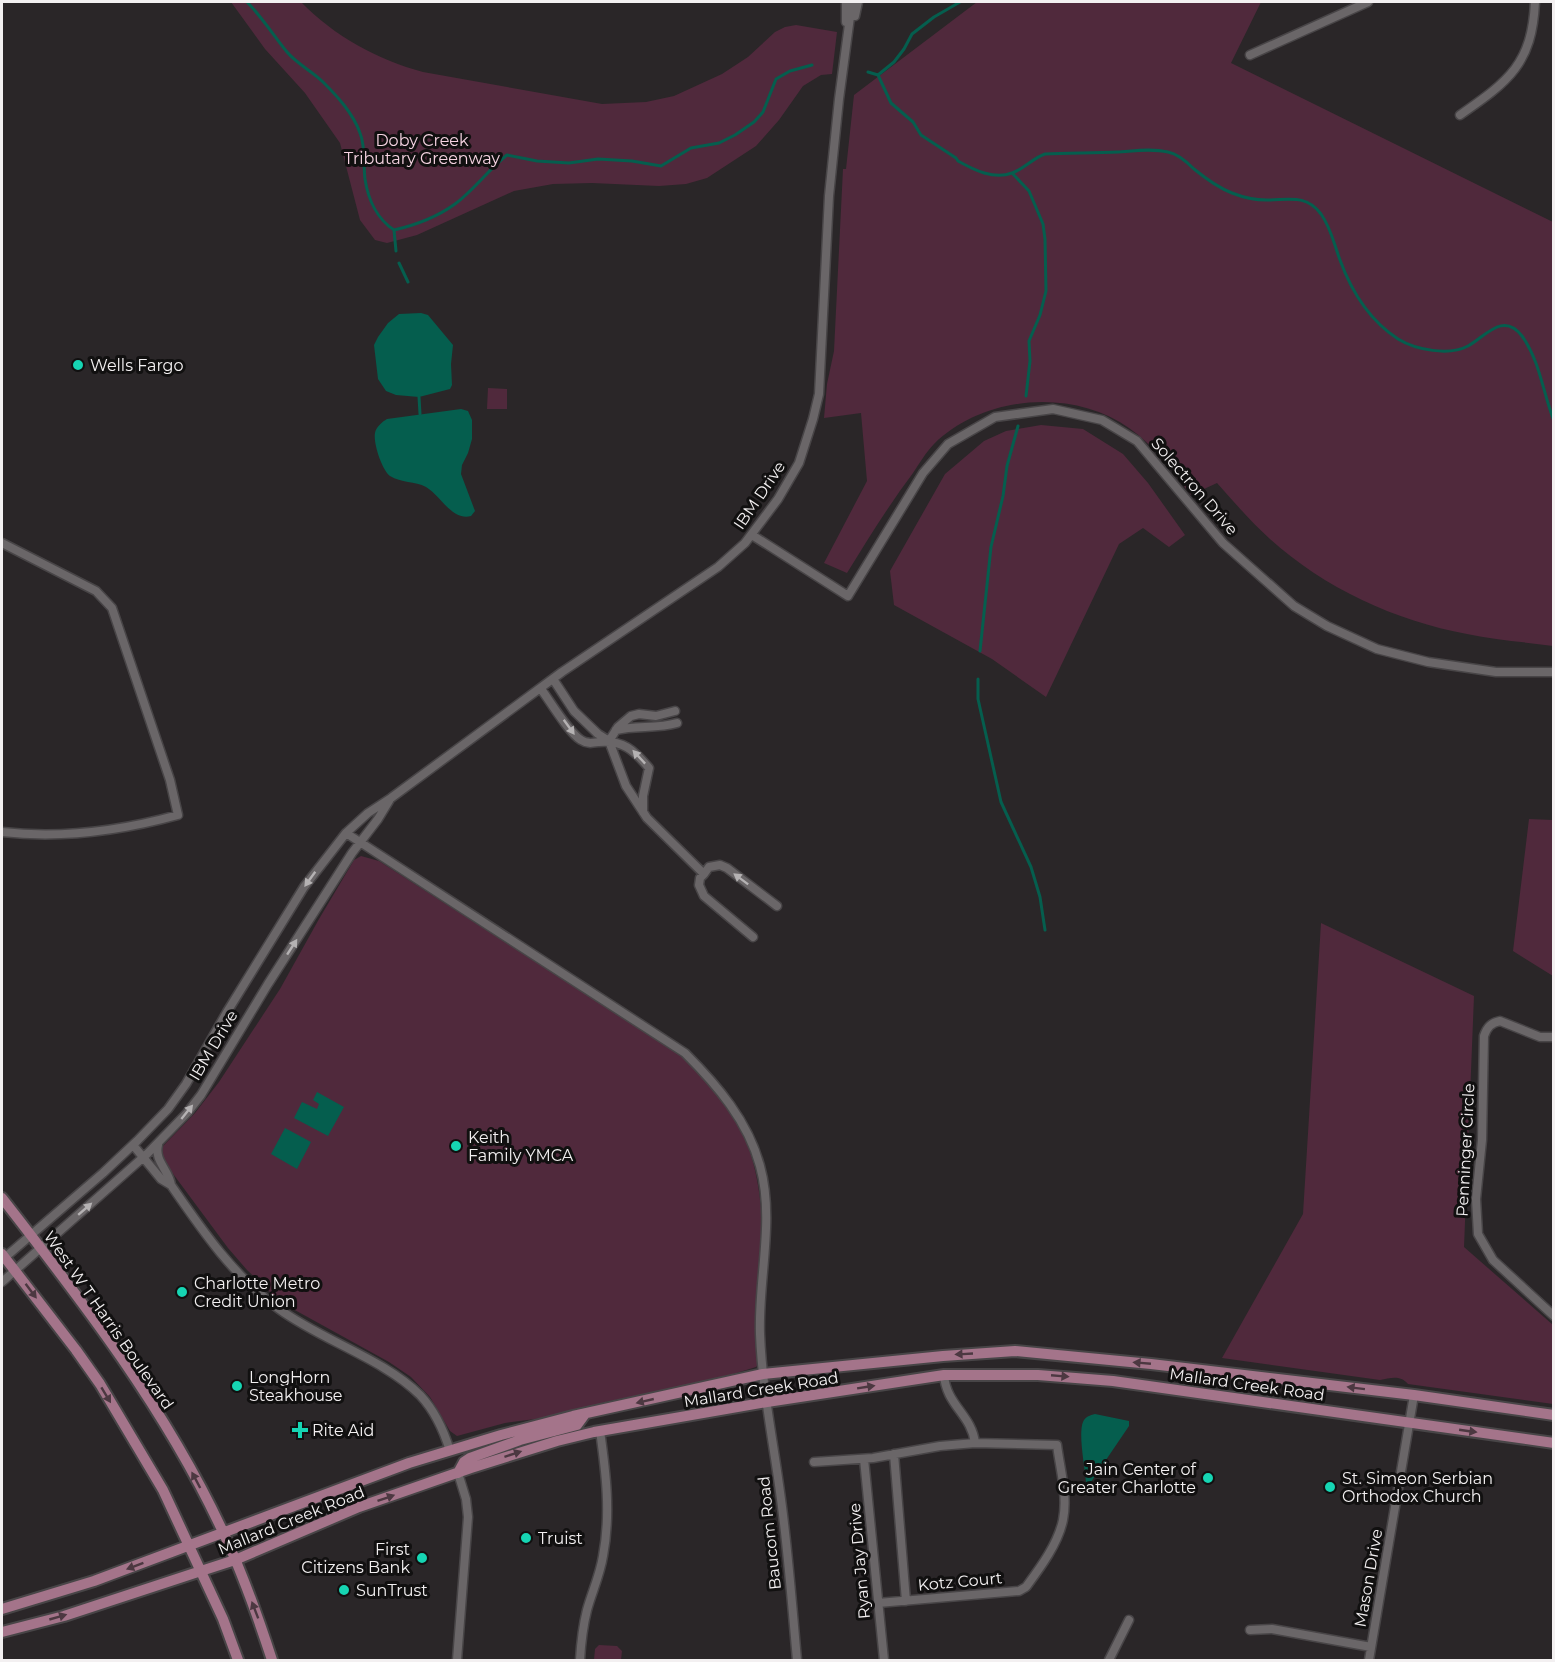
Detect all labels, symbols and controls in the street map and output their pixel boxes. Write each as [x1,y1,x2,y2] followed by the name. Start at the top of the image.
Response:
[344,131,500,168] park label: Doby Creek Tributary Greenway
[90,356,184,375] place label: Wells Fargo
[71,358,85,372] marker: Wells Fargo
[1147,434,1242,539] street label: Solectron Drive
[730,458,789,533] street label: IBM Drive
[563,718,575,734] one-way arrow
[632,750,646,765] one-way arrow
[304,871,316,887] one-way arrow
[733,873,749,885] one-way arrow
[286,939,297,955] one-way arrow
[185,1007,242,1084] street label: IBM Drive
[1453,1083,1478,1217] street label: Penninger Circle
[180,1105,193,1120] one-way arrow
[468,1128,574,1165] place label: Keith Family YMCA
[449,1139,463,1153] marker: Keith Family YMCA
[77,1203,92,1216] one-way arrow
[40,1227,178,1413] street label: West W T Harris Boulevard
[194,1274,320,1311] place label: Charlotte Metro Credit Union
[25,1283,38,1299] one-way arrow
[175,1285,189,1299] marker: Charlotte Metro Credit Union
[954,1350,973,1359] one-way arrow
[1132,1358,1151,1368] one-way arrow
[1168,1364,1326,1405] street label: Mallard Creek Road
[249,1368,343,1405] place label: LongHorn Steakhouse
[682,1368,840,1411] street label: Mallard Creek Road
[1051,1371,1070,1381] one-way arrow
[230,1379,244,1393] marker: LongHorn Steakhouse
[857,1382,876,1391] one-way arrow
[1347,1383,1366,1393] one-way arrow
[101,1387,111,1404] one-way arrow
[636,1396,654,1406] one-way arrow
[312,1421,374,1440] place label: Rite Aid
[293,1423,307,1437] marker: Rite Aid
[1458,1426,1477,1435] one-way arrow
[504,1449,522,1458] one-way arrow
[1058,1460,1197,1497] place label: Jain Center of Greater Charlotte
[1342,1469,1493,1506] place label: St. Simeon Serbian Orthodox Church
[191,1471,201,1488] one-way arrow
[1201,1471,1215,1485] marker: Jain Center of Greater Charlotte
[754,1475,785,1591] street label: Baucom Road
[1323,1480,1337,1494] marker: St. Simeon Serbian Orthodox Church
[215,1482,367,1559] street label: Mallard Creek Road
[377,1492,395,1502] one-way arrow
[845,1502,874,1620] street label: Ryan Jay Drive
[1350,1527,1386,1629] street label: Mason Drive
[538,1529,583,1548] place label: Truist
[519,1531,533,1545] marker: Truist
[301,1540,410,1577] place label: First Citizens Bank
[415,1551,429,1565] marker: First Citizens Bank
[126,1562,144,1572] one-way arrow
[917,1568,1004,1595] street label: Kotz Court
[356,1581,428,1600] place label: SunTrust
[337,1583,351,1597] marker: SunTrust
[250,1600,260,1618] one-way arrow
[49,1612,67,1622] one-way arrow

